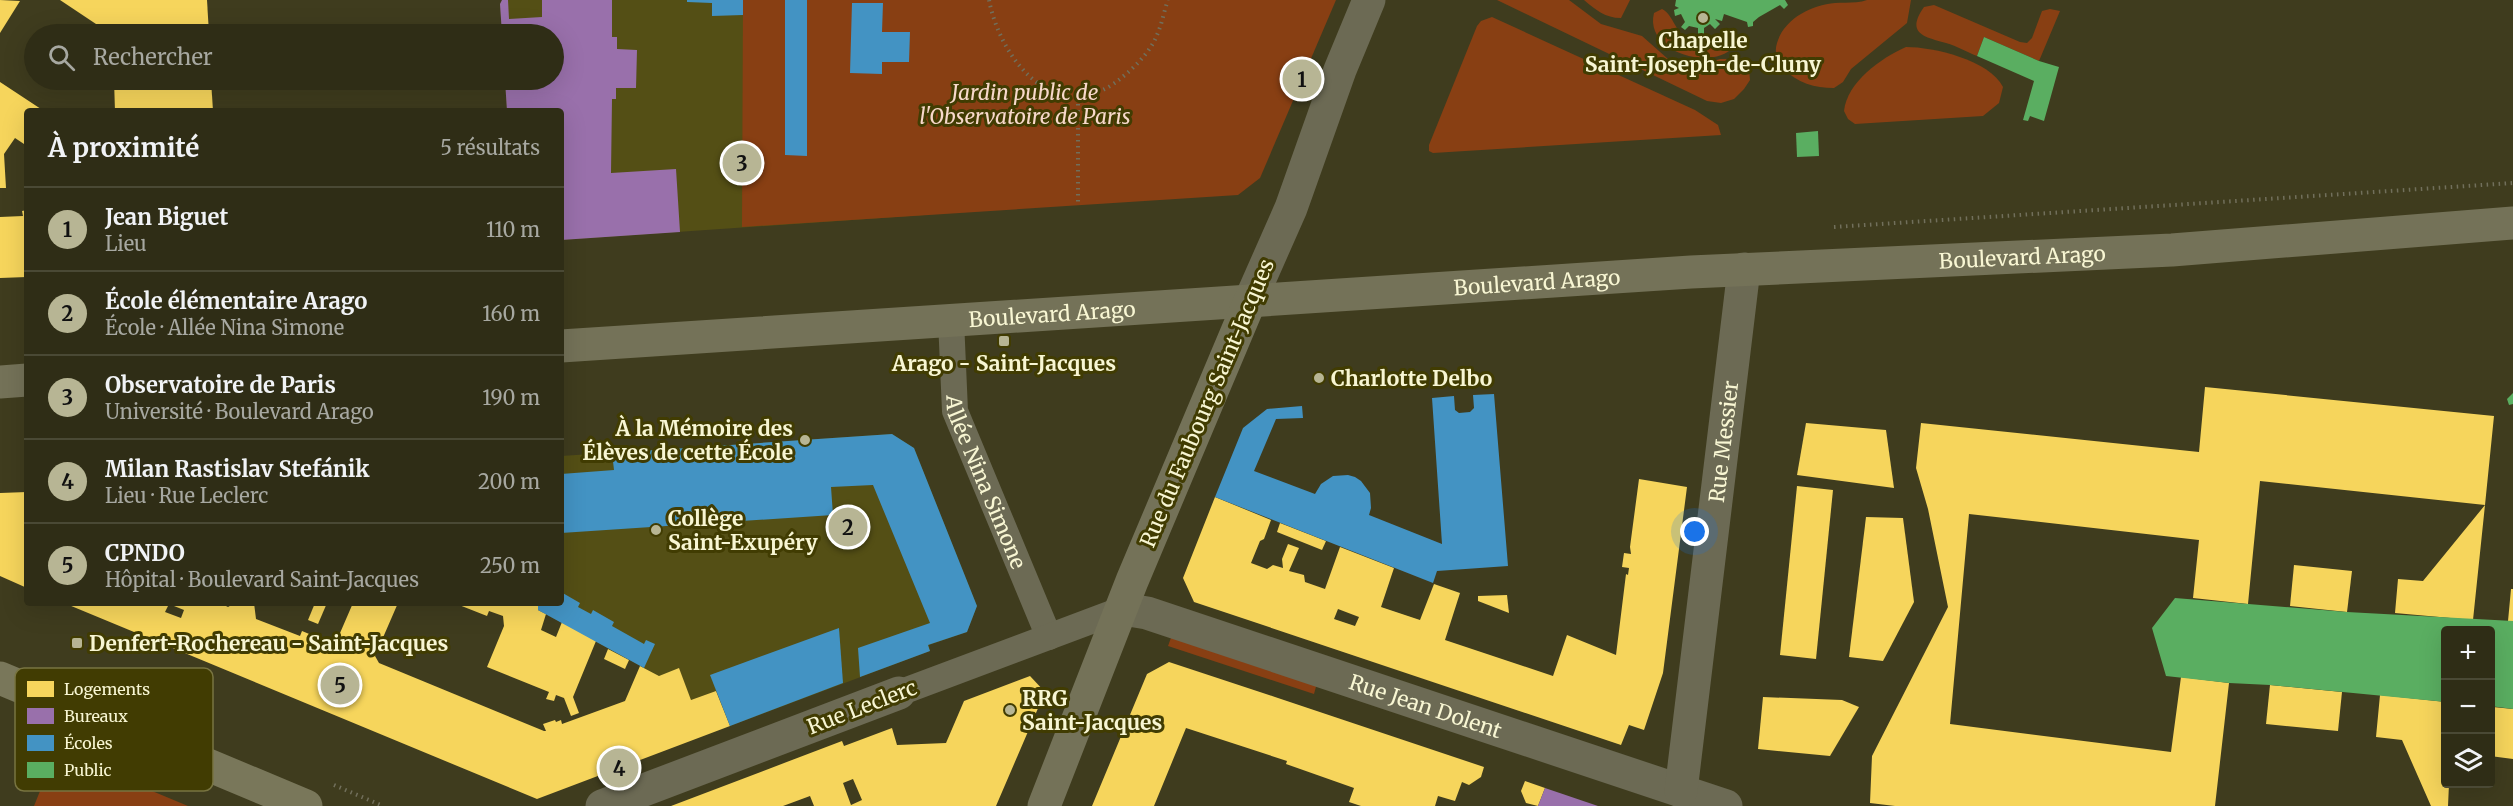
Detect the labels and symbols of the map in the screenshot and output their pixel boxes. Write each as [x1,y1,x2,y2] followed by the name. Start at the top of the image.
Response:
[1696,11,1710,25] marker: Chapelle Saint-Joseph-de-Cluny
[1585,27,1822,78] place label: Chapelle Saint-Joseph-de-Cluny
[1282,56,1322,101] pin: 1
[919,79,1131,130] park label: Jardin public de l'Observatoire de Paris
[722,140,762,186] pin: 3
[1938,240,2106,274] street label: Boulevard Arago
[1134,255,1280,551] street label: Rue du Faubourg Saint-Jacques
[1453,263,1621,301] street label: Boulevard Arago
[968,295,1136,333] street label: Boulevard Arago
[997,334,1011,348] marker: Arago - Saint-Jacques
[891,350,1116,377] place label: Arago - Saint-Jacques
[1331,365,1492,392] place label: Charlotte Delbo
[1312,371,1326,385] marker: Charlotte Delbo
[1702,379,1744,504] street label: Rue Messier
[941,394,1033,573] street label: Allée Nina Simone
[582,414,793,466] place label: À la Mémoire des Élèves de cette École
[798,433,812,447] marker: À la Mémoire des Élèves de cette École
[828,504,868,550] pin: 2
[668,505,818,556] place label: Collège Saint-Exupéry
[1680,517,1709,546] your location
[649,523,663,537] marker: Collège Saint-Exupéry
[89,630,448,657] place label: Denfert-Rochereau - Saint-Jacques
[70,636,84,650] marker: Denfert-Rochereau - Saint-Jacques
[320,662,360,708] pin: 5
[15,668,213,791] legend
[1346,668,1505,744] street label: Rue Jean Dolent
[803,674,921,740] street label: Rue Leclerc
[64,679,150,699] text: Logements
[1022,685,1162,736] place label: RRG Saint-Jacques
[1003,703,1017,717] marker: RRG Saint-Jacques
[64,706,128,726] text: Bureaux
[64,733,113,753] text: Écoles
[600,746,638,790] pin: 4
[64,760,112,780] text: Public

